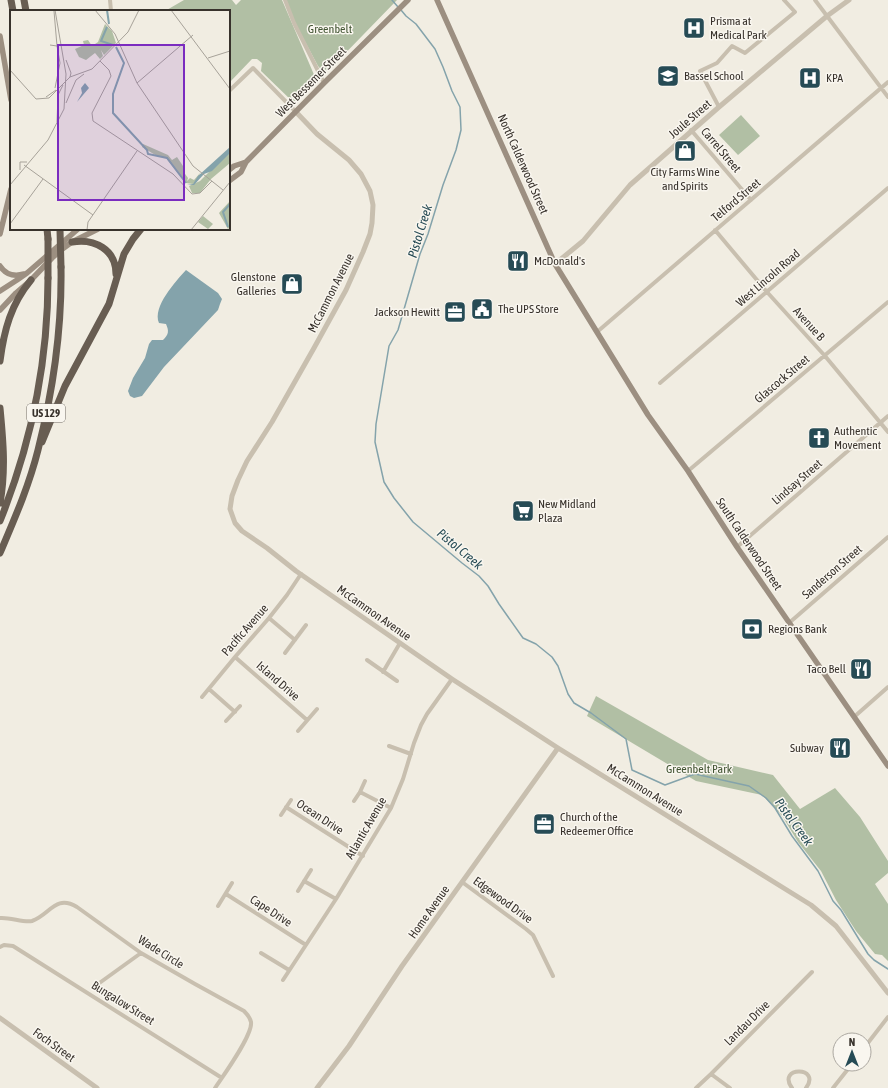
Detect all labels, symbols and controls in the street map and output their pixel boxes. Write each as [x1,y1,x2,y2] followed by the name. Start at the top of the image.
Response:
[10,10,230,230] inset map
[710,14,767,42] place label: Prisma at Medical Park
[681,15,707,41] hospital icon: Prisma at Medical Park
[308,22,353,36] park label: Greenbelt
[273,44,349,120] street label: West Bessemer Street
[655,63,681,89] school or university icon: Bassel School
[797,65,823,91] hospital icon: KPA
[684,69,745,83] place label: Bassel School
[826,71,843,85] place label: KPA
[666,96,715,141] street label: Joule Street
[495,112,552,217] street label: North Calderwood Street
[698,125,744,176] street label: Carrel Street
[672,138,698,164] shop icon: City Farms Wine and Spirits
[650,165,720,193] place label: City Farms Wine and Spirits
[709,175,764,224] street label: Telford Street
[405,202,435,260] water label: Pistol Creek
[733,246,803,310] street label: West Lincoln Road
[505,248,531,274] restaurant icon: McDonald's
[305,251,357,335] street label: McCammon Avenue
[534,254,585,268] place label: McDonald's
[231,270,276,298] place label: Glenstone Galleries
[279,271,305,297] shop icon: Glenstone Galleries
[469,296,495,322] public building icon: The UPS Store
[442,299,468,325] office icon: Jackson Hewitt
[498,302,559,316] place label: The UPS Store
[790,304,828,344] street label: Avenue B
[374,305,441,319] place label: Jackson Hewitt
[752,352,813,406] street label: Glascock Street
[27,404,65,422] road number: US 129
[834,424,882,452] place label: Authentic Movement
[806,425,832,451] church icon: Authentic Movement
[769,456,825,508] street label: Lindsay Street
[713,495,785,593] street label: South Calderwood Street
[538,497,596,525] place label: New Midland Plaza
[510,498,536,524] supermarket icon: New Midland Plaza
[434,526,486,573] water label: Pistol Creek
[799,542,865,602] street label: Sanderson Street
[334,582,414,644] street label: McCammon Avenue
[219,601,271,659] street label: Pacific Avenue
[739,616,765,642] bank icon: Regions Bank
[768,622,828,636] place label: Regions Bank
[848,656,874,682] restaurant icon: Taco Bell
[254,658,302,704] street label: Island Drive
[807,662,847,676] place label: Taco Bell
[827,735,853,761] restaurant icon: Subway
[790,741,824,755] place label: Subway
[604,761,686,819] street label: McCammon Avenue
[666,762,733,776] park label: Greenbelt Park
[343,794,389,862] street label: Atlantic Avenue
[772,795,816,849] water label: Pistol Creek
[294,797,346,837] street label: Ocean Drive
[560,810,633,838] place label: Church of the Redeemer Office
[531,811,557,837] office icon: Church of the Redeemer Office
[471,874,535,926] street label: Edgewood Drive
[406,883,452,941] street label: Home Avenue
[247,892,295,930] street label: Cape Drive
[136,932,186,972] street label: Wade Circle
[89,978,157,1028] street label: Bungalow Street
[722,998,772,1048] street label: Landau Drive
[30,1025,78,1065] street label: Foch Street
[832,1032,872,1072] north arrow
[849,1036,855,1048] text: N

